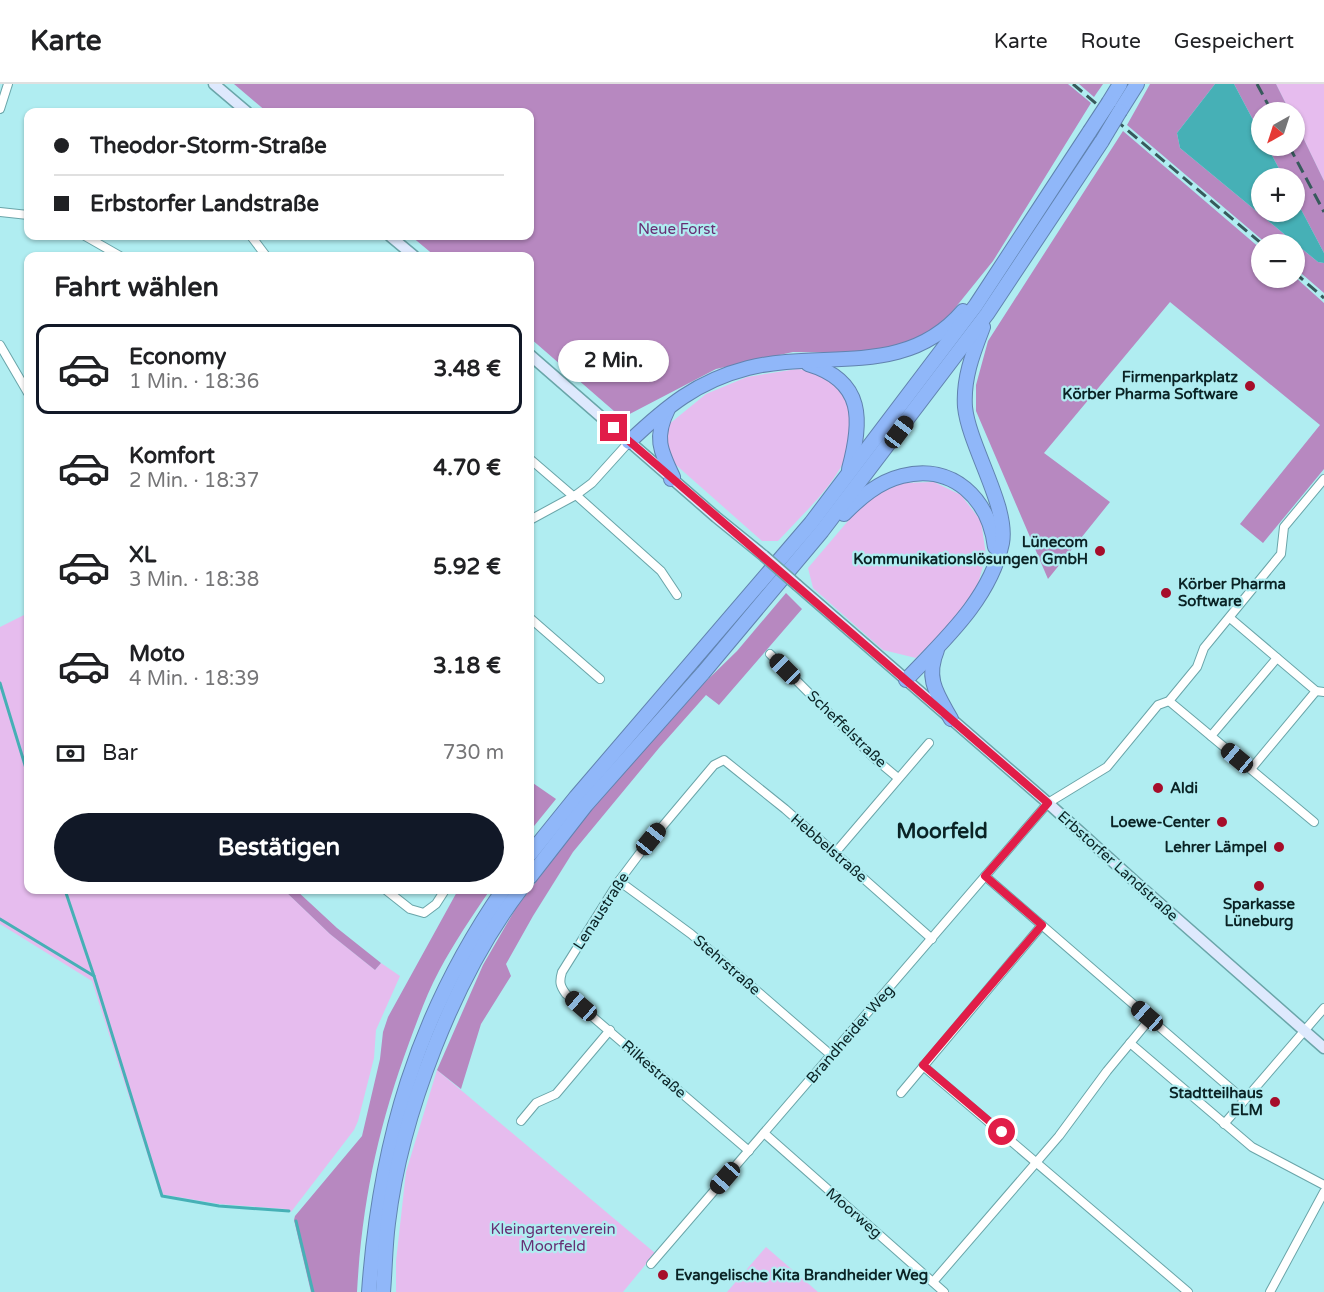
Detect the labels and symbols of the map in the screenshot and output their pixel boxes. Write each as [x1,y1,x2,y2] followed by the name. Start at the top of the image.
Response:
[1251,102,1305,156] north arrow
[638,220,716,238] park label: Neue Forst
[558,341,670,383] callout: 2 Min.
[1062,368,1239,403] place label: Firmenparkplatz Körber Pharma Software
[1243,379,1257,393] marker: Firmenparkplatz Körber Pharma Software
[881,412,917,452] car
[600,414,627,441] route end
[853,533,1088,569] place label: Lünecom Kommunikationslösungen GmbH
[1093,544,1107,558] marker: Lünecom Kommunikationslösungen GmbH
[1178,575,1286,610] place label: Körber Pharma Software
[1159,586,1173,600] marker: Körber Pharma Software
[766,650,804,688] car
[804,687,890,771] street label: Scheffelstraße
[1217,740,1257,776] car
[1170,779,1198,797] place label: Aldi
[1151,781,1165,795] marker: Aldi
[1054,807,1182,925] street label: Erbstorfer Landstraße
[787,810,871,886] street label: Hebbelstraße
[1110,813,1210,831] place label: Loewe-Center
[1215,815,1229,829] marker: Loewe-Center
[633,819,669,859] car
[896,819,988,844] district label: Moorfeld
[1165,838,1267,857] place label: Lehrer Lämpel
[1272,840,1286,854] marker: Lehrer Lämpel
[569,869,633,953] street label: Lenaustraße
[1252,879,1266,893] marker: Sparkasse Lüneburg
[1223,895,1296,931] place label: Sparkasse Lüneburg
[690,931,764,999] street label: Stehrstraße
[802,981,898,1087] street label: Brandheider Weg
[562,987,600,1025] car
[1128,997,1166,1035] car
[618,1036,690,1102] street label: Rilkestraße
[1169,1084,1263,1119] place label: Stadtteilhaus ELM
[1268,1095,1282,1109] marker: Stadtteilhaus ELM
[988,1118,1015,1145] route start
[706,1159,744,1197] car
[822,1184,886,1242] street label: Moorweg
[490,1220,616,1255] park label: Kleingartenverein Moorfeld
[675,1266,928,1285] place label: Evangelische Kita Brandheider Weg
[656,1268,670,1282] marker: Evangelische Kita Brandheider Weg

